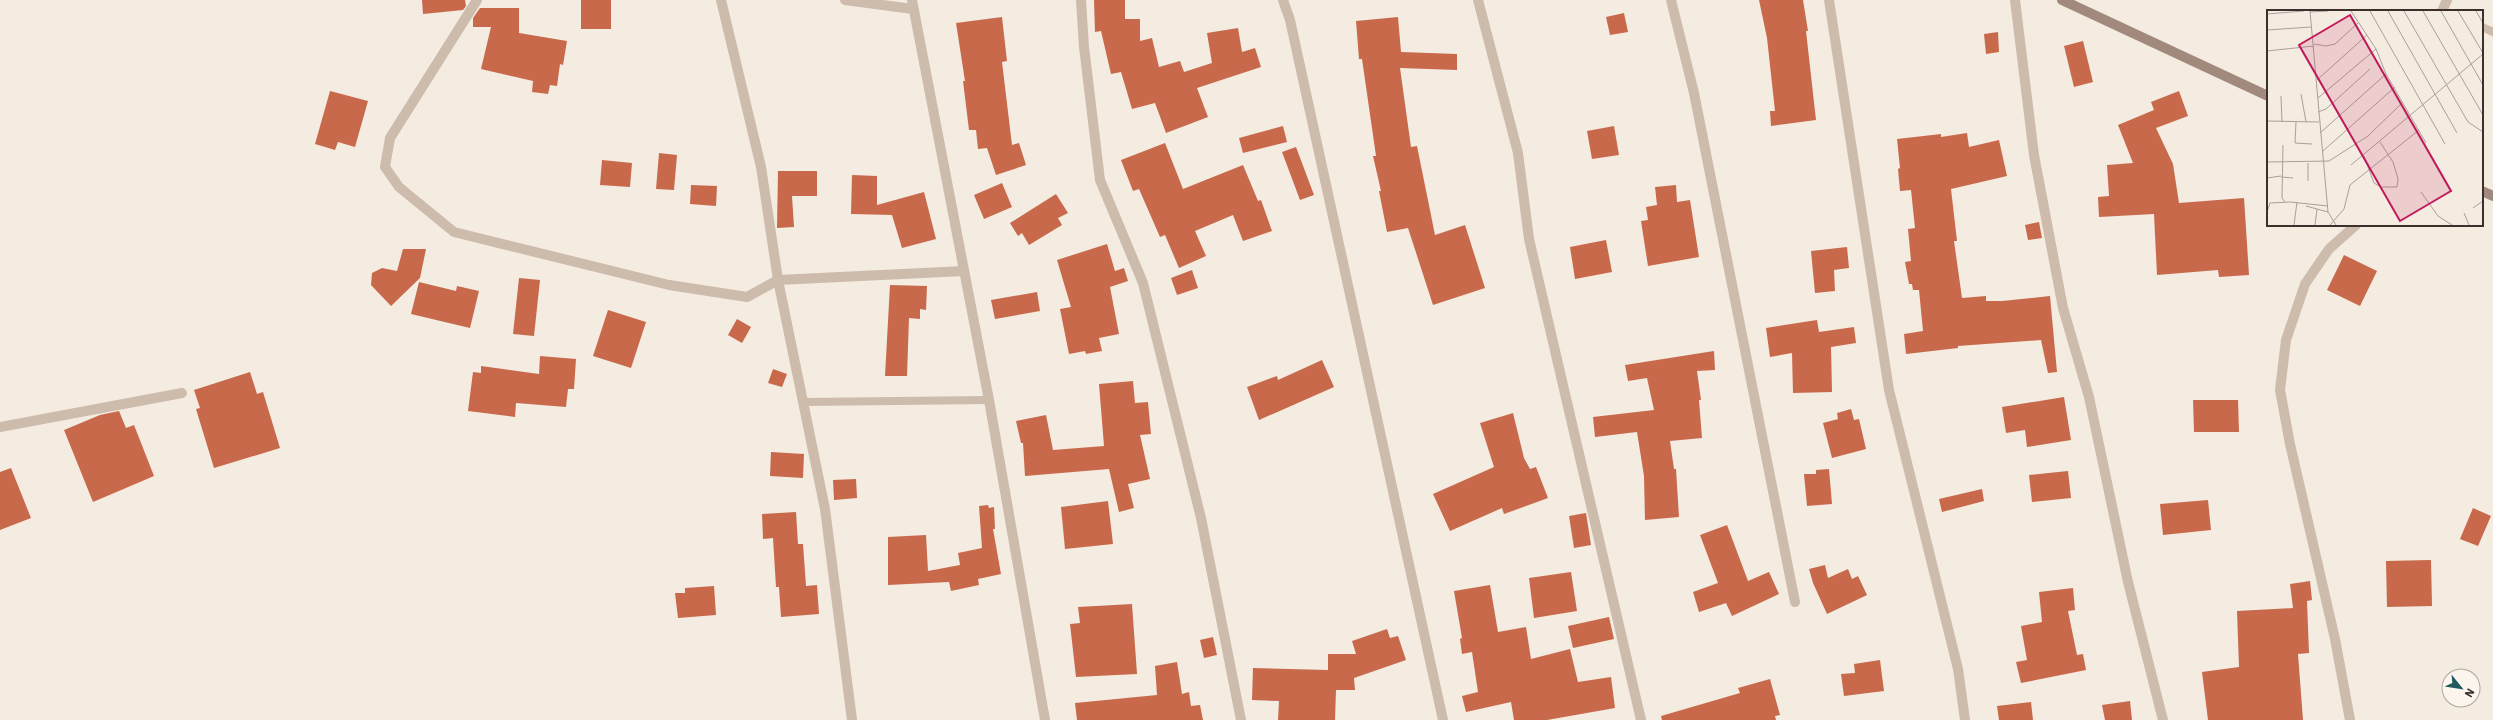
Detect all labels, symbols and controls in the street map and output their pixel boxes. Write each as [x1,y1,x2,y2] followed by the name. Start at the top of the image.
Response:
[2267,10,2483,226] inset map
[2441,668,2481,708] north arrow
[2462,686,2478,700] text: N

